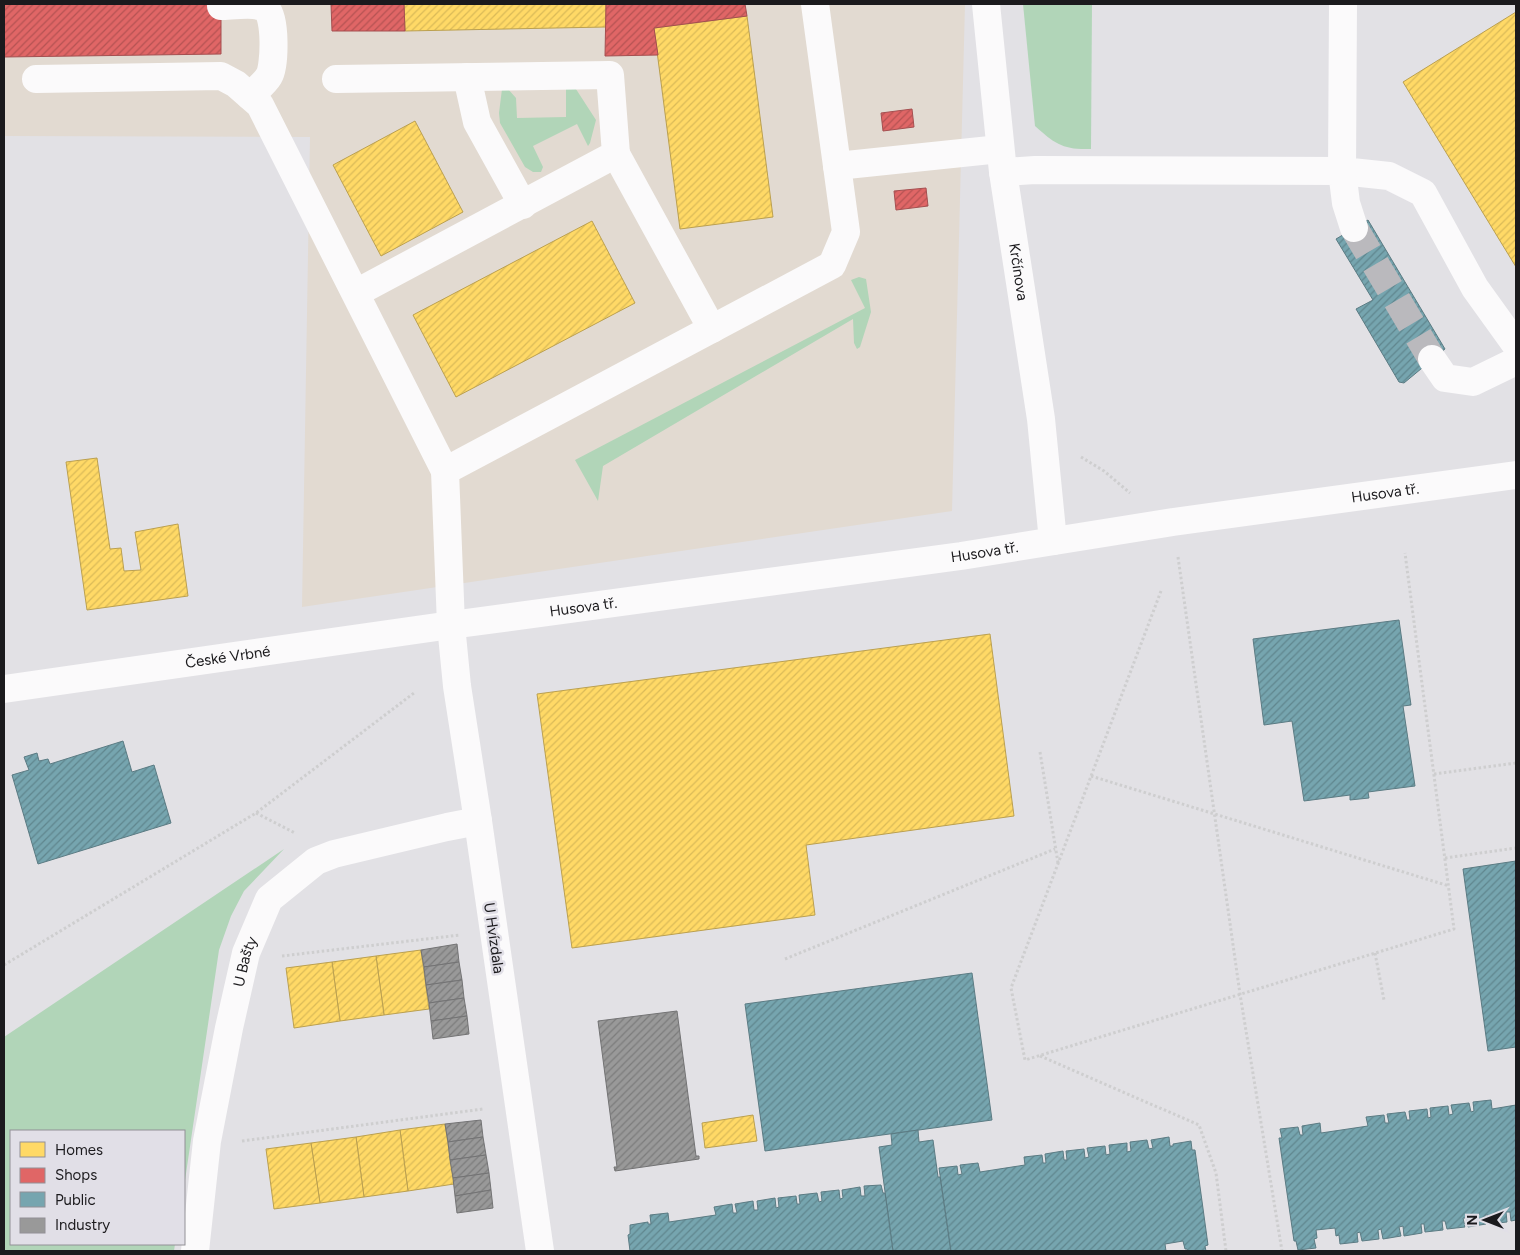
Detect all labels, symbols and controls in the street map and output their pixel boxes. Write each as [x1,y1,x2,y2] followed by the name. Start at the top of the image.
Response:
[1005,242,1032,302] street label: Krčínova
[1350,479,1420,506] street label: Husova tř.
[950,538,1020,566] street label: Husova tř.
[548,594,618,621] street label: Husova tř.
[184,642,272,672] street label: České Vrbné
[480,901,508,975] street label: U Hvízdala
[230,934,261,989] street label: U Bašty
[10,1130,185,1245] legend
[55,1141,103,1159] text: Homes
[55,1166,97,1184] text: Shops
[55,1191,96,1209] text: Public
[1460,1195,1510,1245] north arrow
[1464,1215,1481,1225] text: N
[55,1216,110,1234] text: Industry

